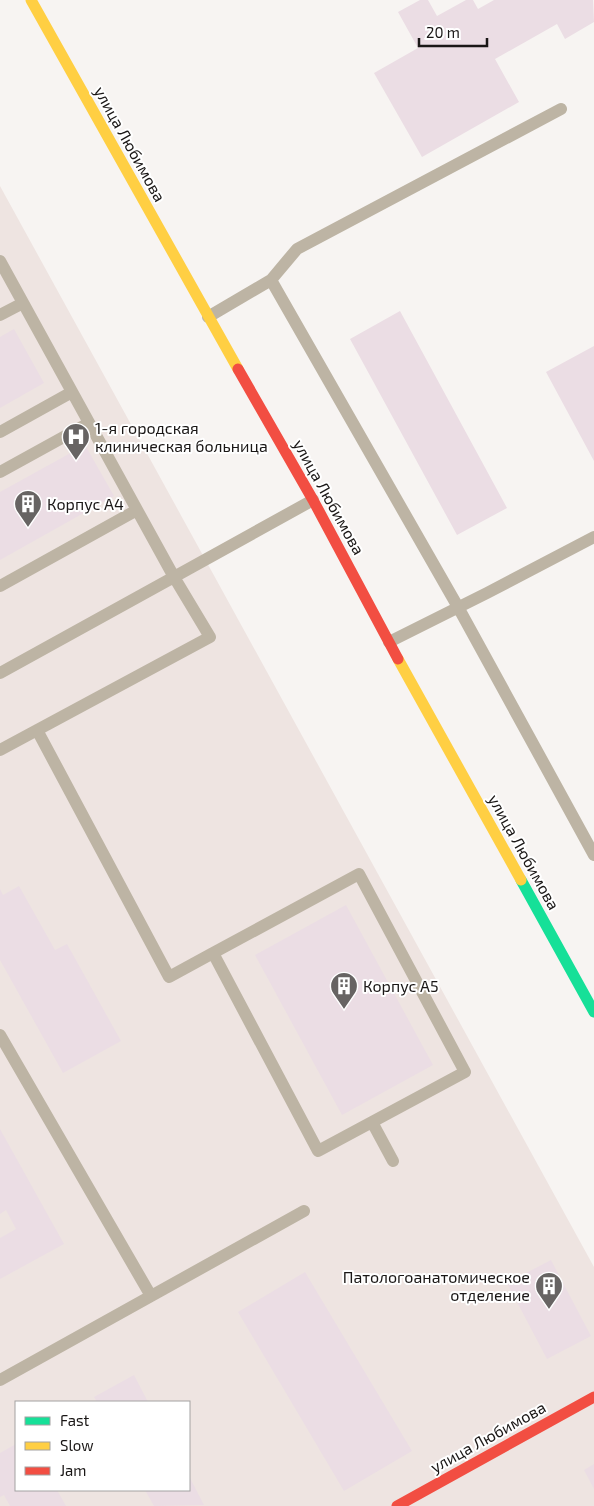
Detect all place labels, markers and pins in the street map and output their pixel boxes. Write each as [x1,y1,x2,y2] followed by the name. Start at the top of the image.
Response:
[95,418,268,455] place label: 1-я городская клиническая больница
[61,422,91,461] hospital icon: 1-я городская клиническая больница
[13,489,43,528] building icon: Корпус А4
[47,494,124,514] place label: Корпус А4
[329,971,359,1010] building icon: Корпус А5
[363,976,439,996] place label: Корпус А5
[343,1267,530,1304] place label: Патологоанатомическое отделение
[534,1271,564,1310] building icon: Патологоанатомическое отделение

